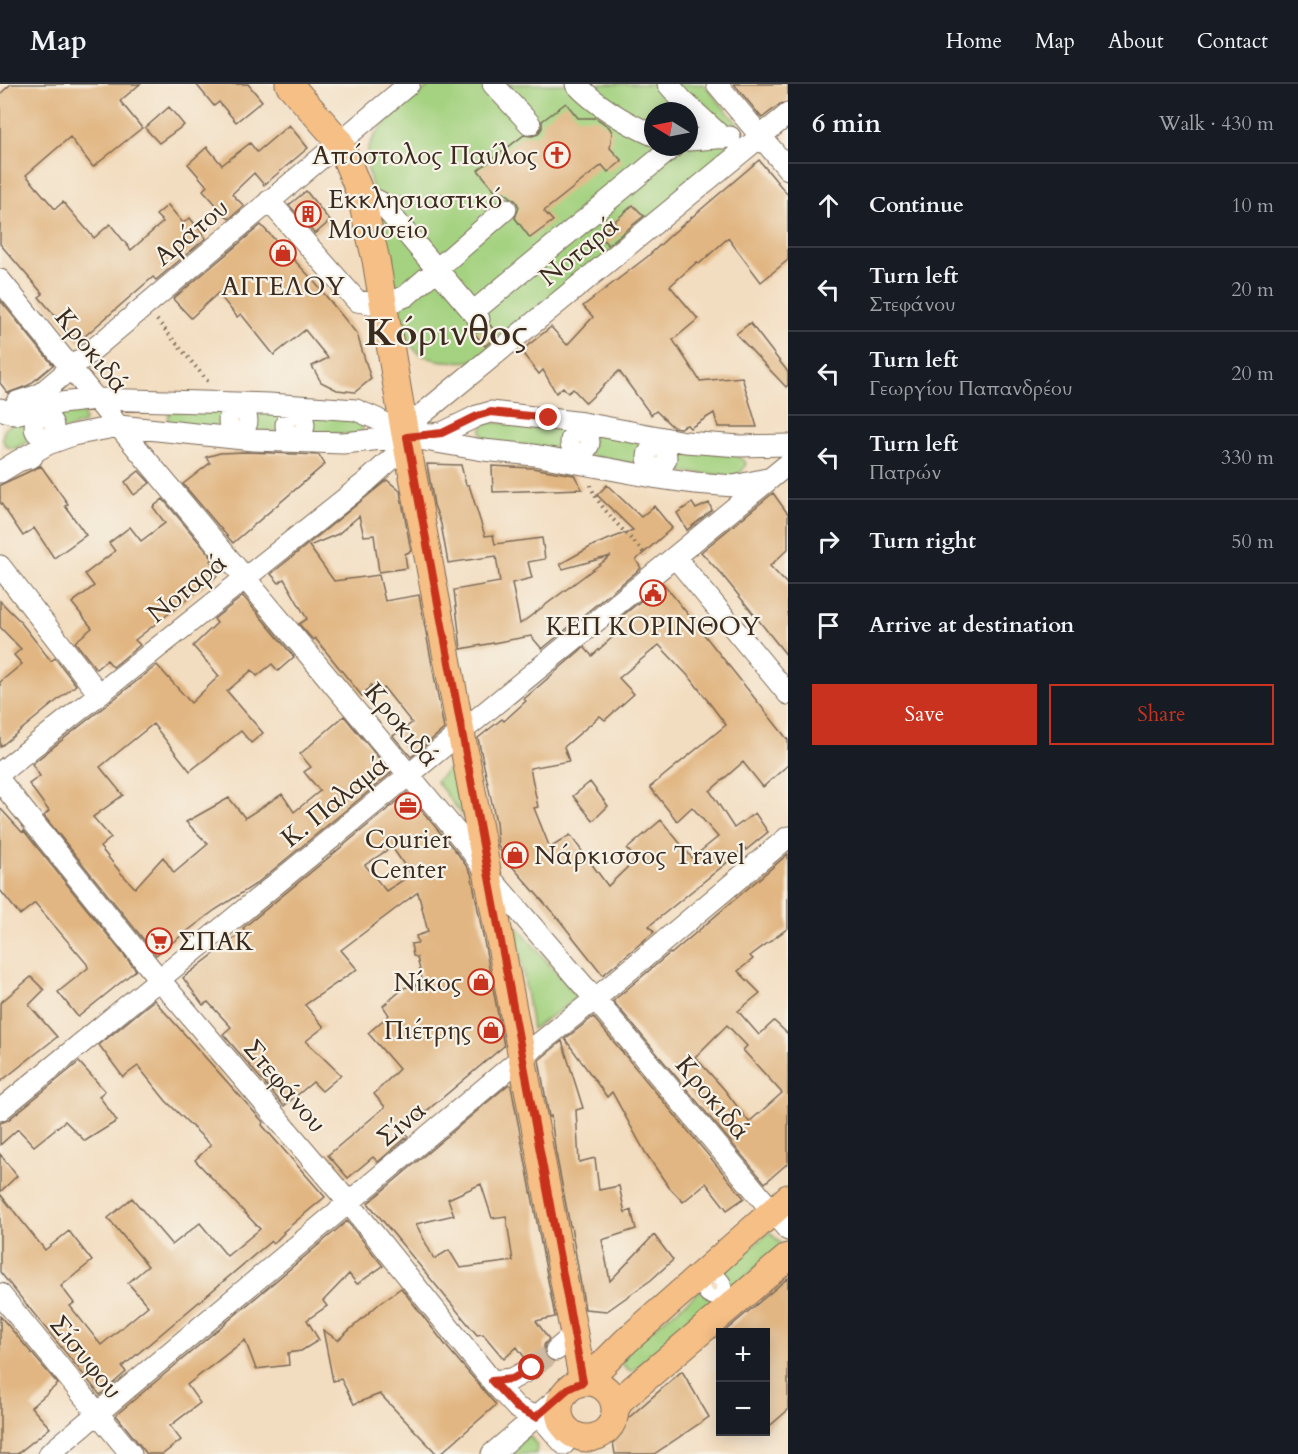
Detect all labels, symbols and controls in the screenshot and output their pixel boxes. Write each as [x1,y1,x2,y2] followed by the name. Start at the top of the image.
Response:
[30,22,87,60] text: Map
[946,27,1002,56] text: Home
[1035,27,1075,56] text: Map
[1108,27,1164,56] text: About
[1197,27,1268,56] text: Contact
[644,102,698,156] north arrow
[812,106,881,141] text: 6 min
[1159,110,1274,137] text: Walk · 430 m
[312,138,538,173] place label: Απόστολος Παύλος
[542,140,572,170] church icon: Απόστολος Παύλος
[328,182,502,247] place label: Εκκλησιαστικό Μουσείο
[812,189,845,222] icon: ahead
[146,190,236,274] street label: Αράτου
[869,190,964,220] text: Continue
[1231,192,1274,219] text: 10 m
[293,199,323,229] building icon: Εκκλησιαστικό Μουσείο
[532,208,626,294] street label: Νοταρά
[268,238,298,268] shop icon: ΑΓΓΕΛΟΥ
[869,261,958,291] text: Turn left
[221,269,345,304] place label: ΑΓΓΕΛΟΥ
[812,273,845,306] icon: left
[1231,276,1274,303] text: 20 m
[869,291,955,318] text: Στεφάνου
[47,301,137,401] street label: Κροκιδά
[364,307,528,359] district label: Κόρινθος
[869,345,958,375] text: Turn left
[812,357,845,390] icon: left
[1231,360,1274,387] text: 20 m
[869,375,1072,402] text: Γεωργίου Παπανδρέου
[535,404,561,430] route end
[869,429,958,459] text: Turn left
[812,441,845,474] icon: left
[1221,444,1274,471] text: 330 m
[869,459,941,486] text: Πατρών
[812,525,845,558] icon: right
[869,526,976,556] text: Turn right
[1231,528,1274,555] text: 50 m
[140,545,234,631] street label: Νοταρά
[638,578,668,608] public building icon: ΚΕΠ ΚΟΡΙΝΘΟΥ
[546,609,761,644] place label: ΚΕΠ ΚΟΡΙΝΘΟΥ
[812,609,845,642] icon: arrive
[869,610,1074,640] text: Arrive at destination
[356,675,448,775] street label: Κροκιδά
[812,684,1037,745] button: Save
[1049,684,1274,745] button: Share
[274,747,396,855] street label: Κ. Παλαμά
[393,791,423,821] office icon: Courier Center
[365,822,452,887] place label: Courier Center
[534,838,745,873] place label: Νάρκισσος Travel
[500,840,530,870] shop icon: Νάρκισσος Travel
[178,924,255,959] place label: ΣΠΑΚ
[144,926,174,956] supermarket icon: ΣΠΑΚ
[393,965,462,1000] place label: Νίκος
[466,967,496,997] shop icon: Νίκος
[384,1013,472,1048] place label: Πιέτρης
[476,1015,506,1045] shop icon: Πιέτρης
[235,1032,335,1140] street label: Στεφάνου
[667,1048,759,1148] street label: Κροκιδά
[369,1093,433,1155] street label: Σίνα
[42,1308,130,1406] street label: Σίσυφου
[716,1328,770,1436] map controls
[716,1328,770,1382] button: +
[518,1354,544,1380] route start
[716,1382,770,1436] button: −

